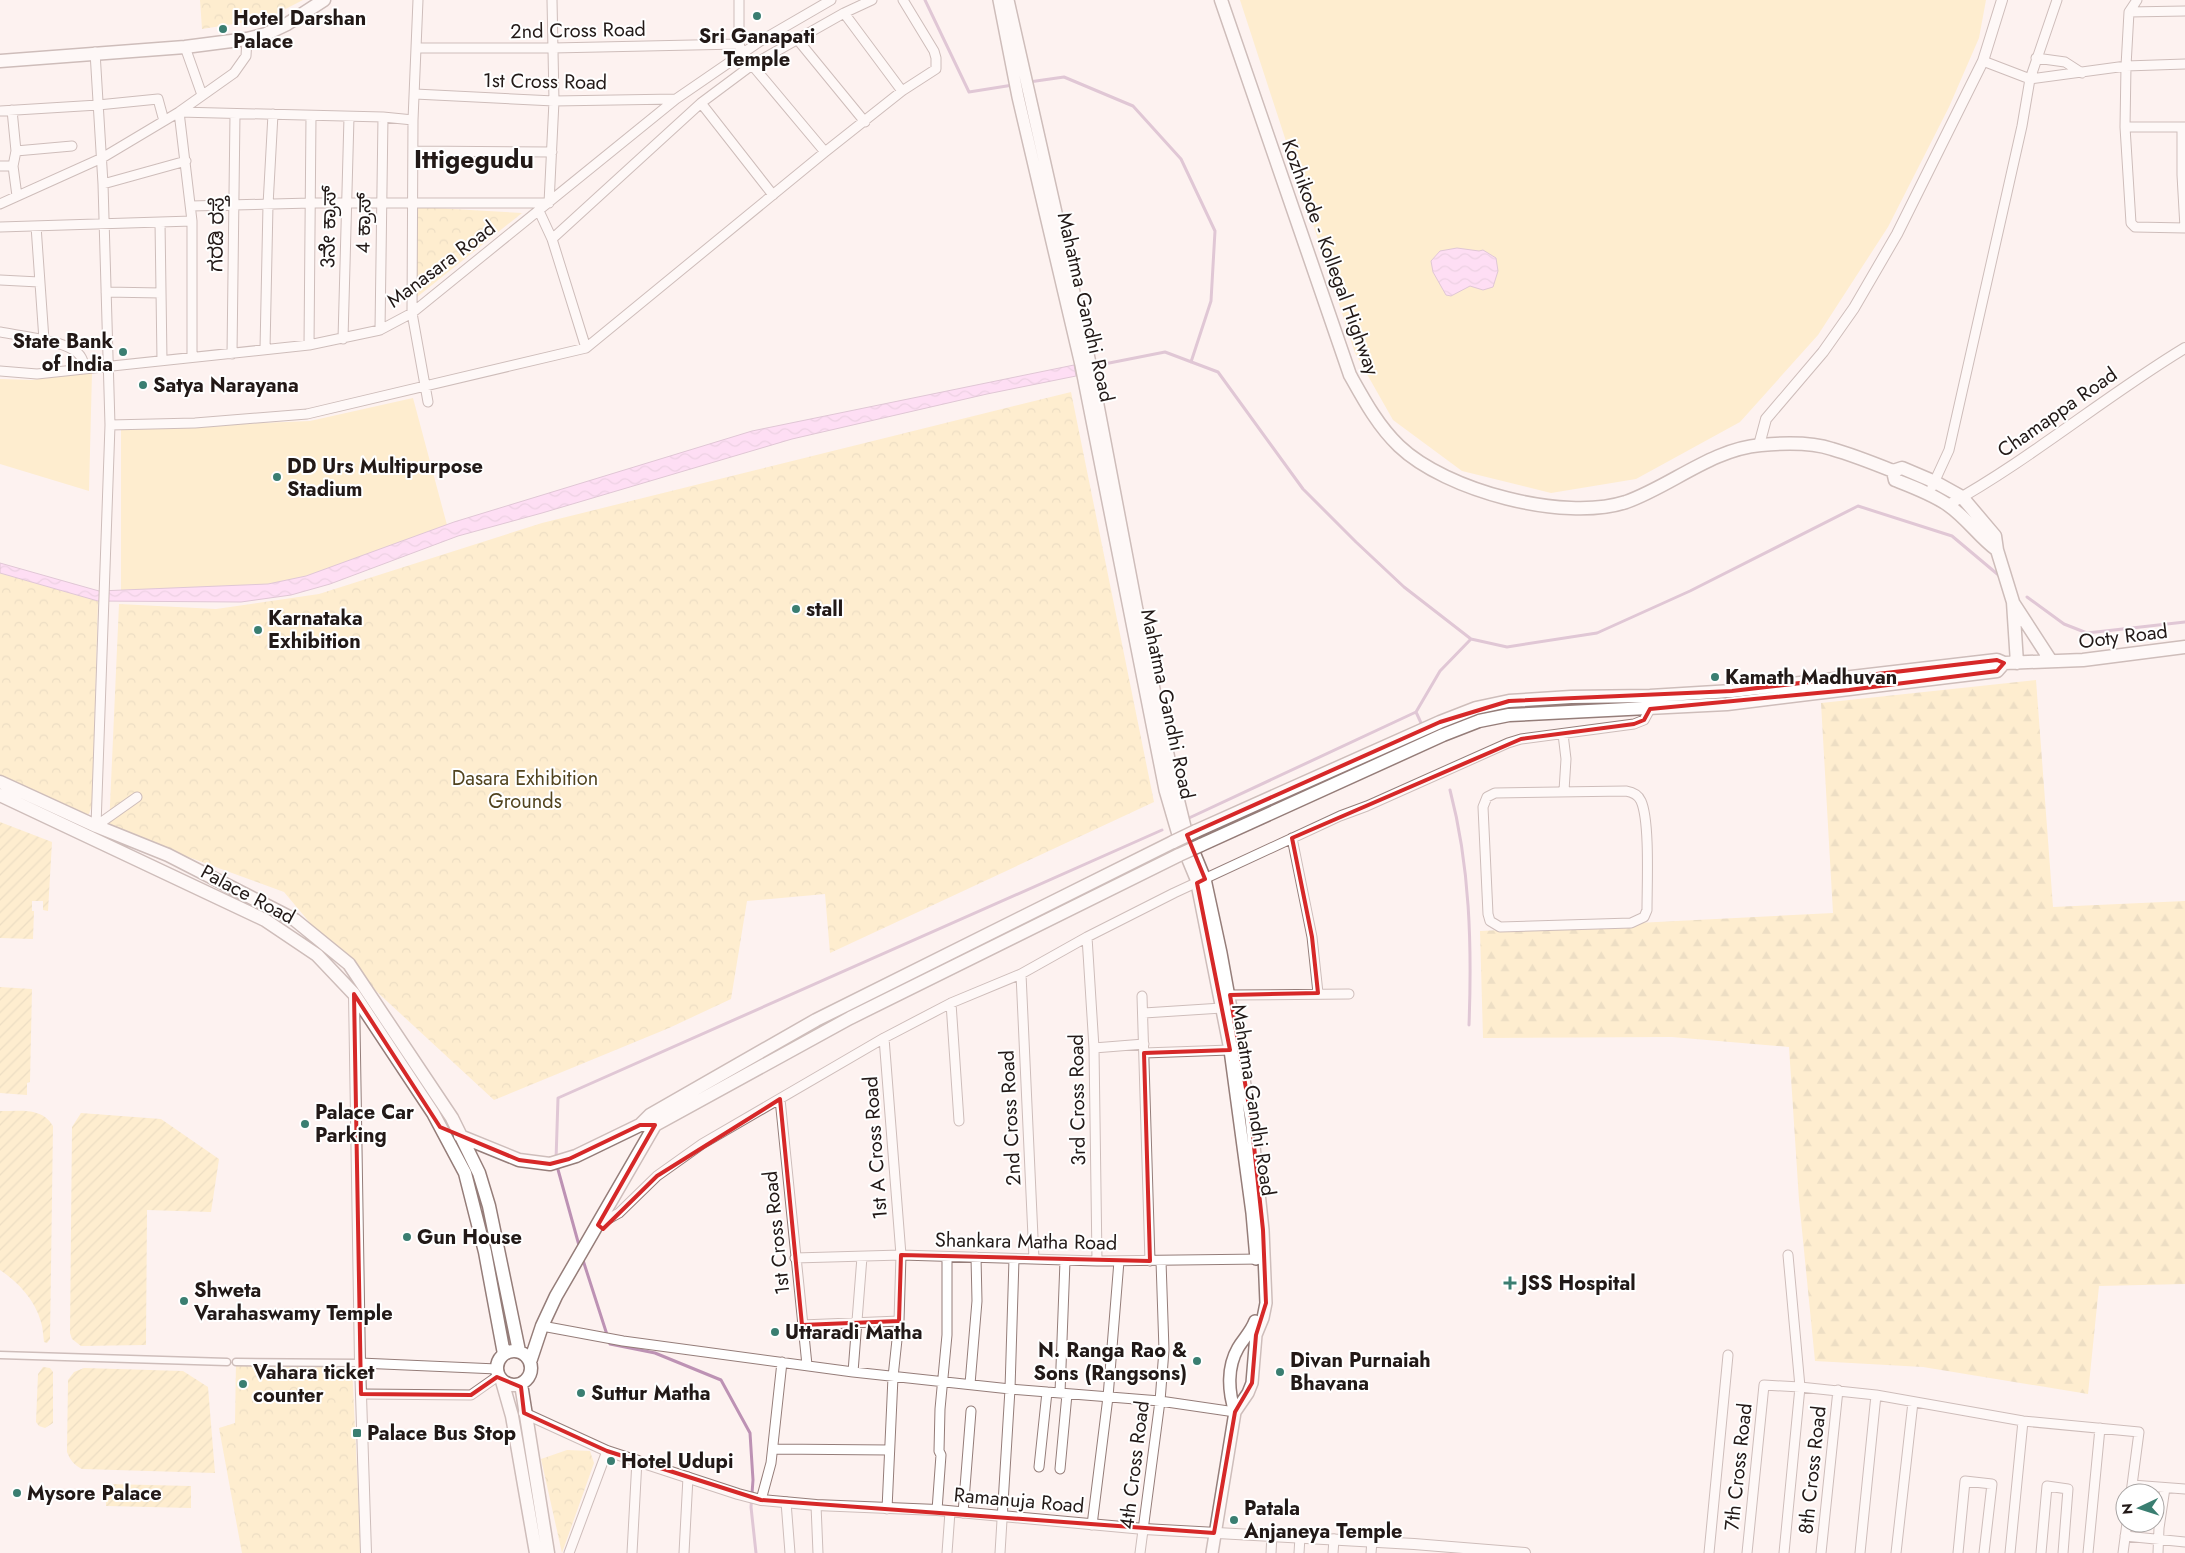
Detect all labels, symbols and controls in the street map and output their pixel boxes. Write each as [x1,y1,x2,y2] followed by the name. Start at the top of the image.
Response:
[233,4,366,56] place label: Hotel Darshan Palace
[751,10,763,22] marker: Sri Ganapati Temple
[510,15,646,46] street label: 2nd Cross Road
[699,22,815,74] place label: Sri Ganapati Temple
[217,23,229,35] marker: Hotel Darshan Palace
[483,66,607,97] street label: 1st Cross Road
[1274,135,1387,380] street label: Kozhikode - Kollegal Highway
[414,141,534,177] district label: Ittigegudu
[313,185,344,269] street label: 3ನೆೇ ಕ್ರಾಸ್
[348,192,379,254] street label: 4 ಕ್ರಾಸ್
[201,194,232,272] street label: ಗರಡಿ ರಸ್ತೆ
[1050,209,1121,405] street label: Mahatma Gandhi Road
[381,214,502,315] street label: Manasara Road
[12,327,113,379] place label: State Bank of India
[117,346,129,358] marker: State Bank of India
[1991,360,2123,465] street label: Chamappa Road
[153,371,299,400] place label: Satya Narayana
[137,379,149,391] marker: Satya Narayana
[287,452,483,504] place label: DD Urs Multipurpose Stadium
[271,471,283,483] marker: DD Urs Multipurpose Stadium
[806,595,843,624] place label: stall
[790,603,802,615] marker: stall
[268,604,363,656] place label: Karnataka Exhibition
[1133,606,1202,802] street label: Mahatma Gandhi Road
[2077,617,2169,656] street label: Ooty Road
[252,624,264,636] marker: Karnataka Exhibition
[1725,663,1897,692] place label: Kamath Madhuvan
[1709,671,1721,683] marker: Kamath Madhuvan
[452,764,598,816] park label: Dasara Exhibition Grounds
[195,857,300,931] street label: Palace Road
[1224,1002,1283,1198] street label: Mahatma Gandhi Road
[1062,1034,1093,1166] street label: 3rd Cross Road
[992,1049,1029,1187] street label: 2nd Cross Road
[856,1075,895,1221] street label: 1st A Cross Road
[315,1098,415,1150] place label: Palace Car Parking
[299,1118,311,1130] marker: Palace Car Parking
[756,1170,797,1296] street label: 1st Cross Road
[417,1223,522,1252] place label: Gun House
[935,1225,1117,1258] street label: Shankara Matha Road
[401,1231,413,1243] marker: Gun House
[1517,1269,1636,1298] place label: JSS Hospital
[193,1276,393,1328] place label: Shweta Varahaswamy Temple
[1503,1276,1517,1290] marker: JSS Hospital
[178,1295,190,1307] marker: Shweta Varahaswamy Temple
[785,1318,923,1347] place label: Uttaradi Matha
[769,1326,781,1338] marker: Uttaradi Matha
[1033,1336,1187,1388] place label: N. Ranga Rao & Sons (Rangsons)
[1290,1346,1431,1398] place label: Divan Purnaiah Bhavana
[1191,1355,1203,1367] marker: N. Ranga Rao & Sons (Rangsons)
[252,1358,375,1410] place label: Vahara ticket counter
[1274,1366,1286,1378] marker: Divan Purnaiah Bhavana
[237,1378,249,1390] marker: Vahara ticket counter
[591,1379,711,1408] place label: Suttur Matha
[575,1387,587,1399] marker: Suttur Matha
[1112,1399,1157,1531] street label: 4th Cross Road
[1717,1402,1760,1532] street label: 7th Cross Road
[1791,1405,1834,1536] street label: 8th Cross Road
[367,1419,516,1448] place label: Palace Bus Stop
[351,1427,363,1439] marker: Palace Bus Stop
[621,1447,733,1476] place label: Hotel Udupi
[605,1455,617,1467] marker: Hotel Udupi
[27,1479,162,1508] place label: Mysore Palace
[953,1480,1085,1521] street label: Ramanuja Road
[2115,1483,2165,1533] north arrow
[11,1487,23,1499] marker: Mysore Palace
[1243,1494,1403,1546] place label: Patala Anjaneya Temple
[2117,1503,2137,1515] text: N
[1228,1514,1240,1526] marker: Patala Anjaneya Temple

